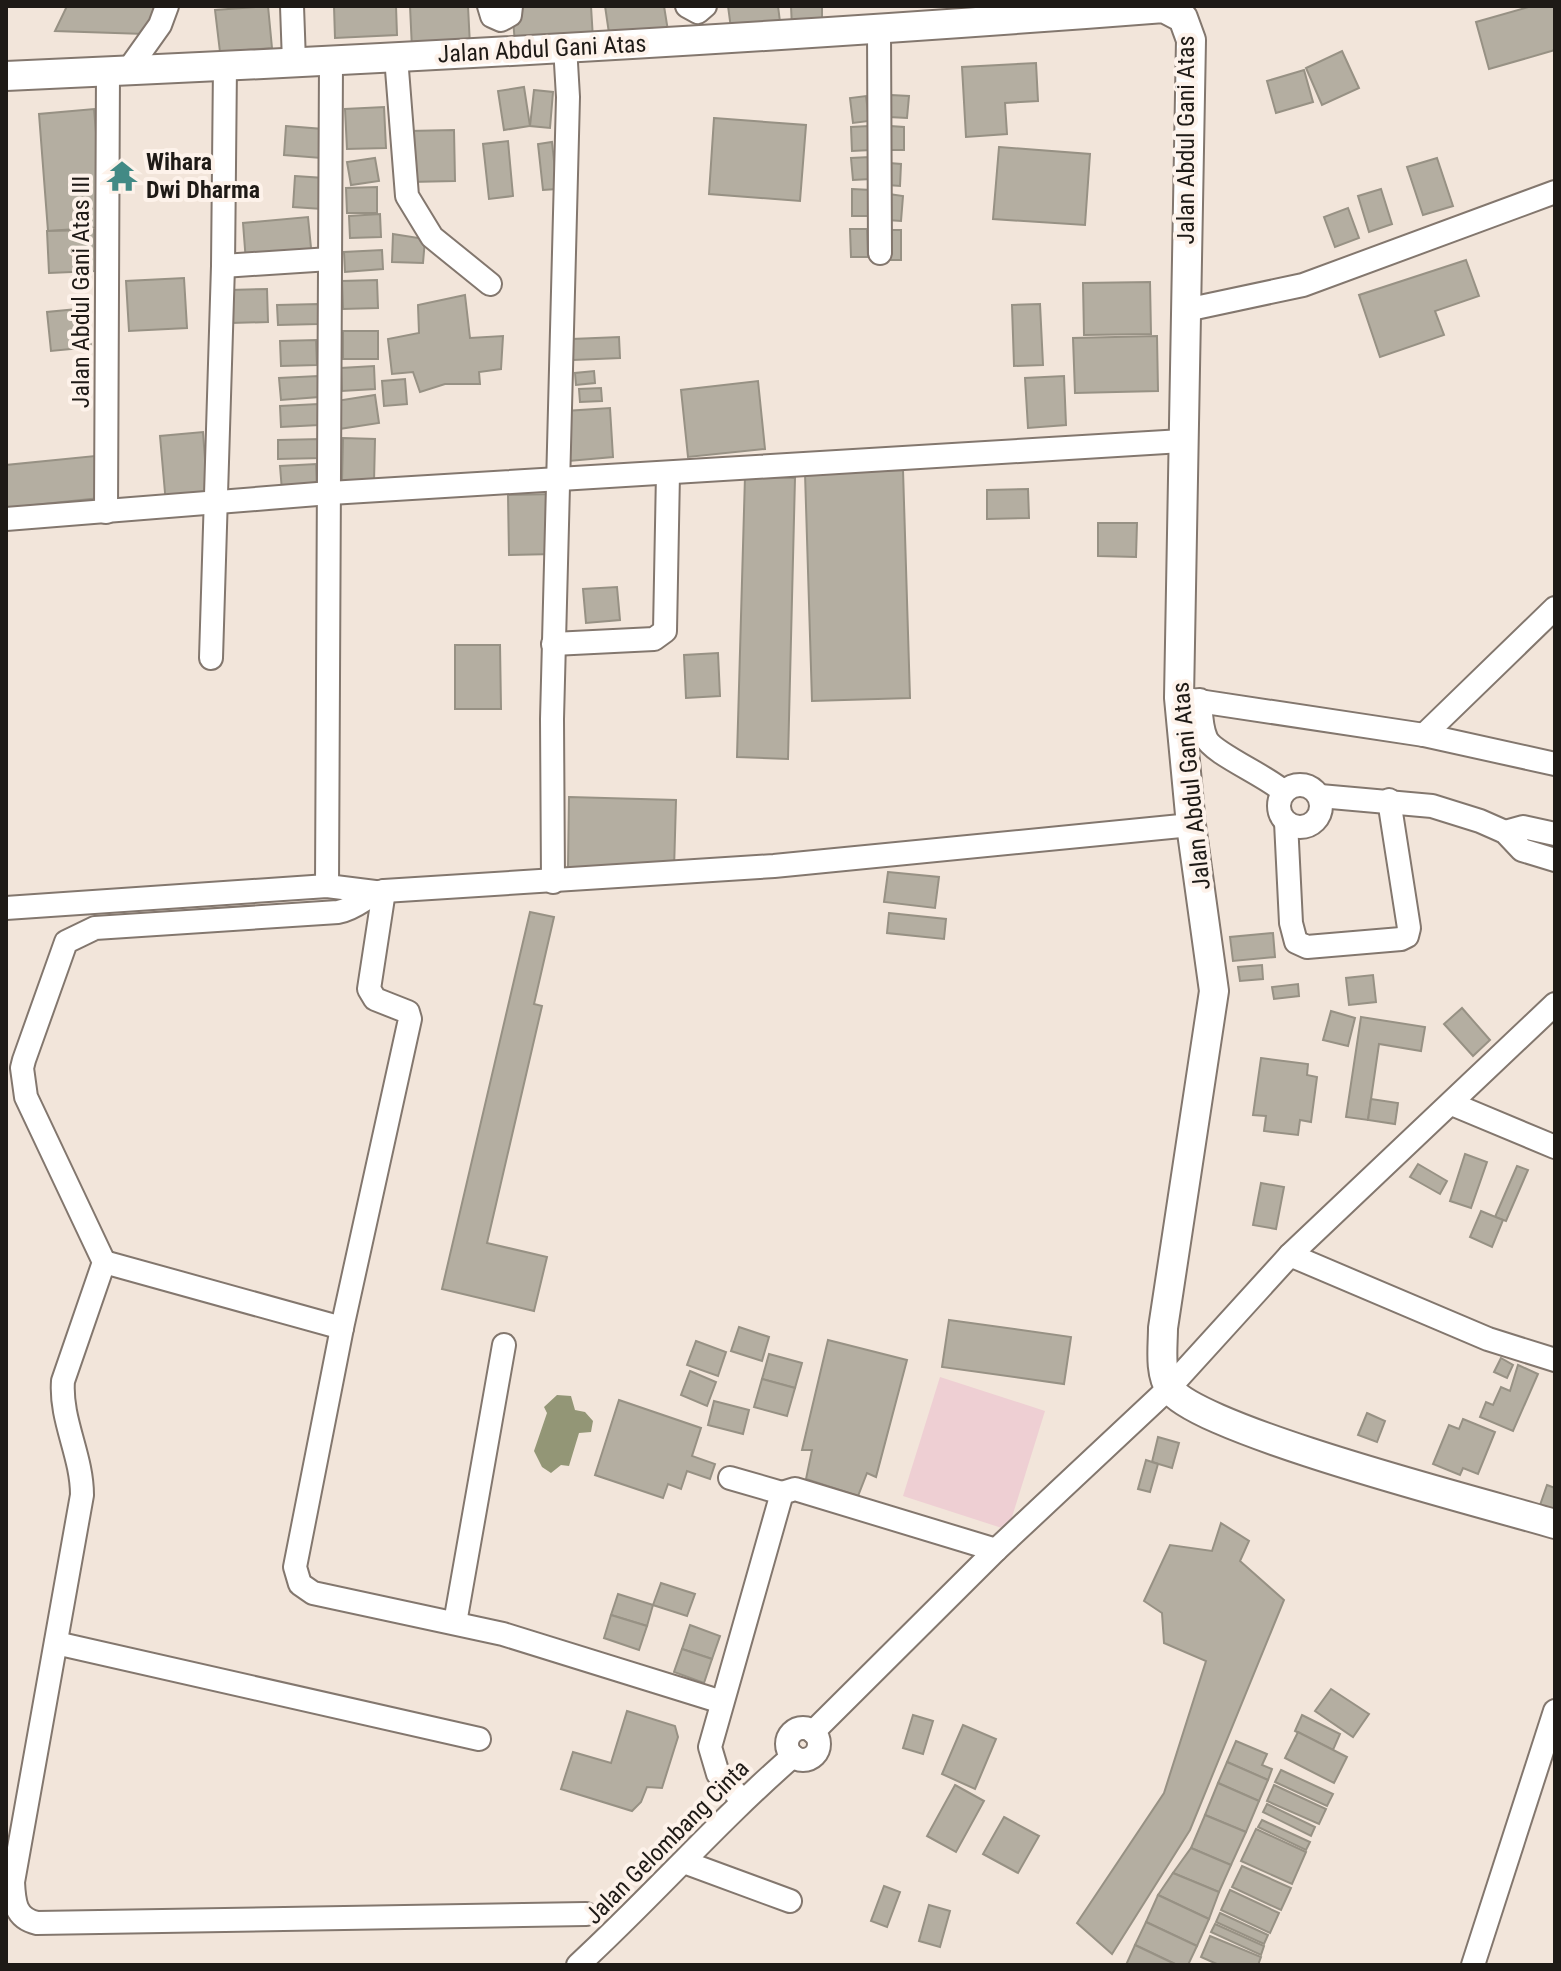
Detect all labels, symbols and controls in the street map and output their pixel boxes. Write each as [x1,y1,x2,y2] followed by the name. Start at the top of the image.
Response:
[437,30,647,68] street label: Jalan Abdul Gani Atas
[1172,36,1200,244] street label: Jalan Abdul Gani Atas
[146,148,260,204] place label: Wihara Dwi Dharma
[105,159,139,193] temple icon: Wihara Dwi Dharma
[67,176,95,408] street label: Jalan Abdul Gani Atas III
[1166,681,1216,891] street label: Jalan Abdul Gani Atas
[579,1754,755,1930] street label: Jalan Gelombang Cinta

